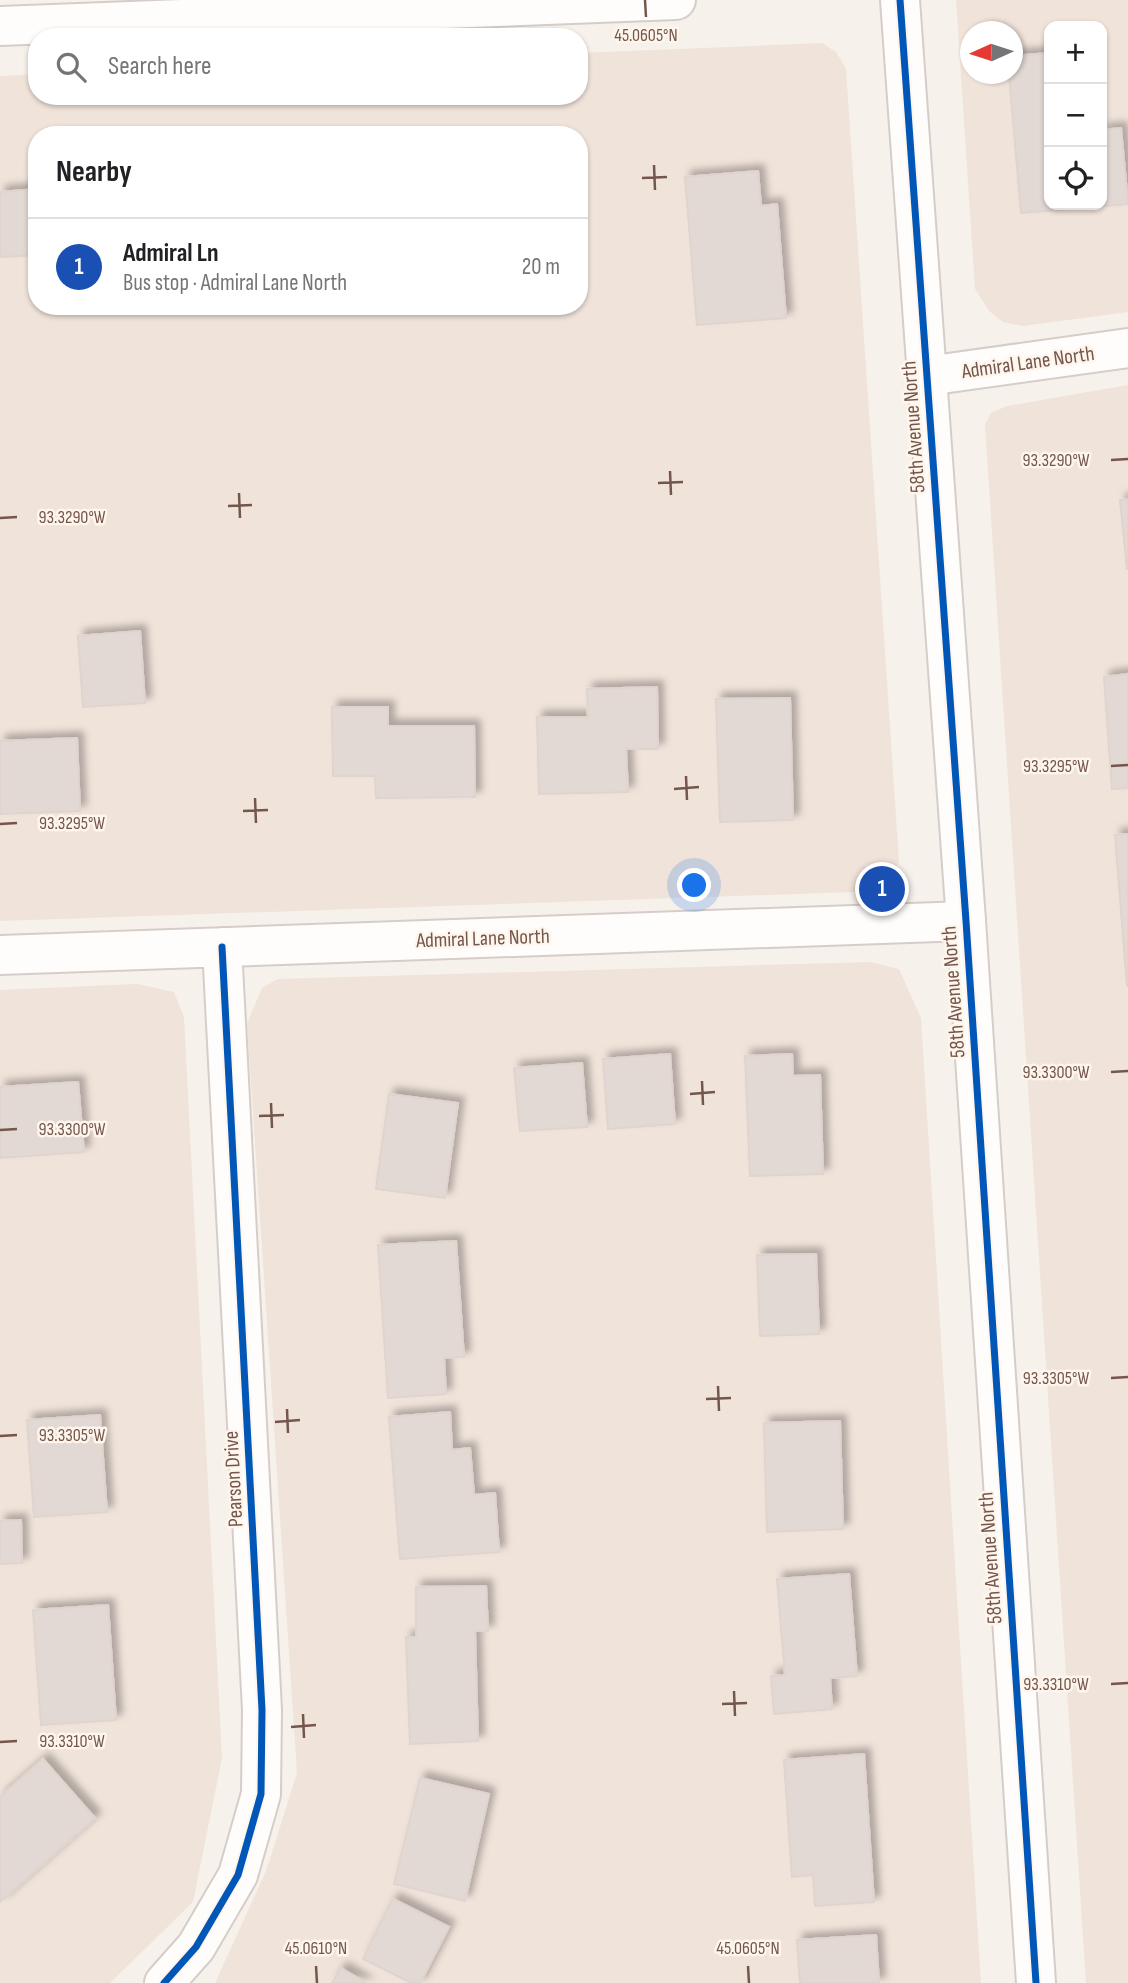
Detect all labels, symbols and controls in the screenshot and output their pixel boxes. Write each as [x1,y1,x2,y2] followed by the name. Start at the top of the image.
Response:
[960,21,1023,84] north arrow
[1044,21,1107,210] map controls
[1044,21,1107,84] button: +
[614,25,678,46] text: 45.0605°N
[28,28,588,105] search box
[52,48,90,86] icon: search
[108,51,211,82] text: Search here
[1044,84,1107,147] button: −
[1044,147,1107,210] button: locate
[56,154,132,190] text: Nearby
[123,238,219,269] text: Admiral Ln
[74,253,84,281] text: 1
[522,253,560,281] text: 20 m
[123,269,347,297] text: Bus stop · Admiral Lane North
[959,341,1096,384] street label: Admiral Lane North
[896,360,931,494] street label: 58th Avenue North
[1023,450,1090,471] text: 93.3290°W
[39,507,106,528] text: 93.3290°W
[1023,756,1089,777] text: 93.3295°W
[39,813,105,834] text: 93.3295°W
[859,863,905,915] pin: 1
[677,868,711,902] your location
[415,924,550,953] street label: Admiral Lane North
[936,925,971,1059] street label: 58th Avenue North
[1022,1062,1090,1083] text: 93.3300°W
[38,1119,106,1140] text: 93.3300°W
[1023,1368,1089,1389] text: 93.3305°W
[39,1425,105,1446] text: 93.3305°W
[218,1430,249,1528] street label: Pearson Drive
[973,1491,1008,1625] street label: 58th Avenue North
[1023,1674,1089,1695] text: 93.3310°W
[39,1731,105,1752] text: 93.3310°W
[285,1938,347,1959] text: 45.0610°N
[716,1938,780,1959] text: 45.0605°N

